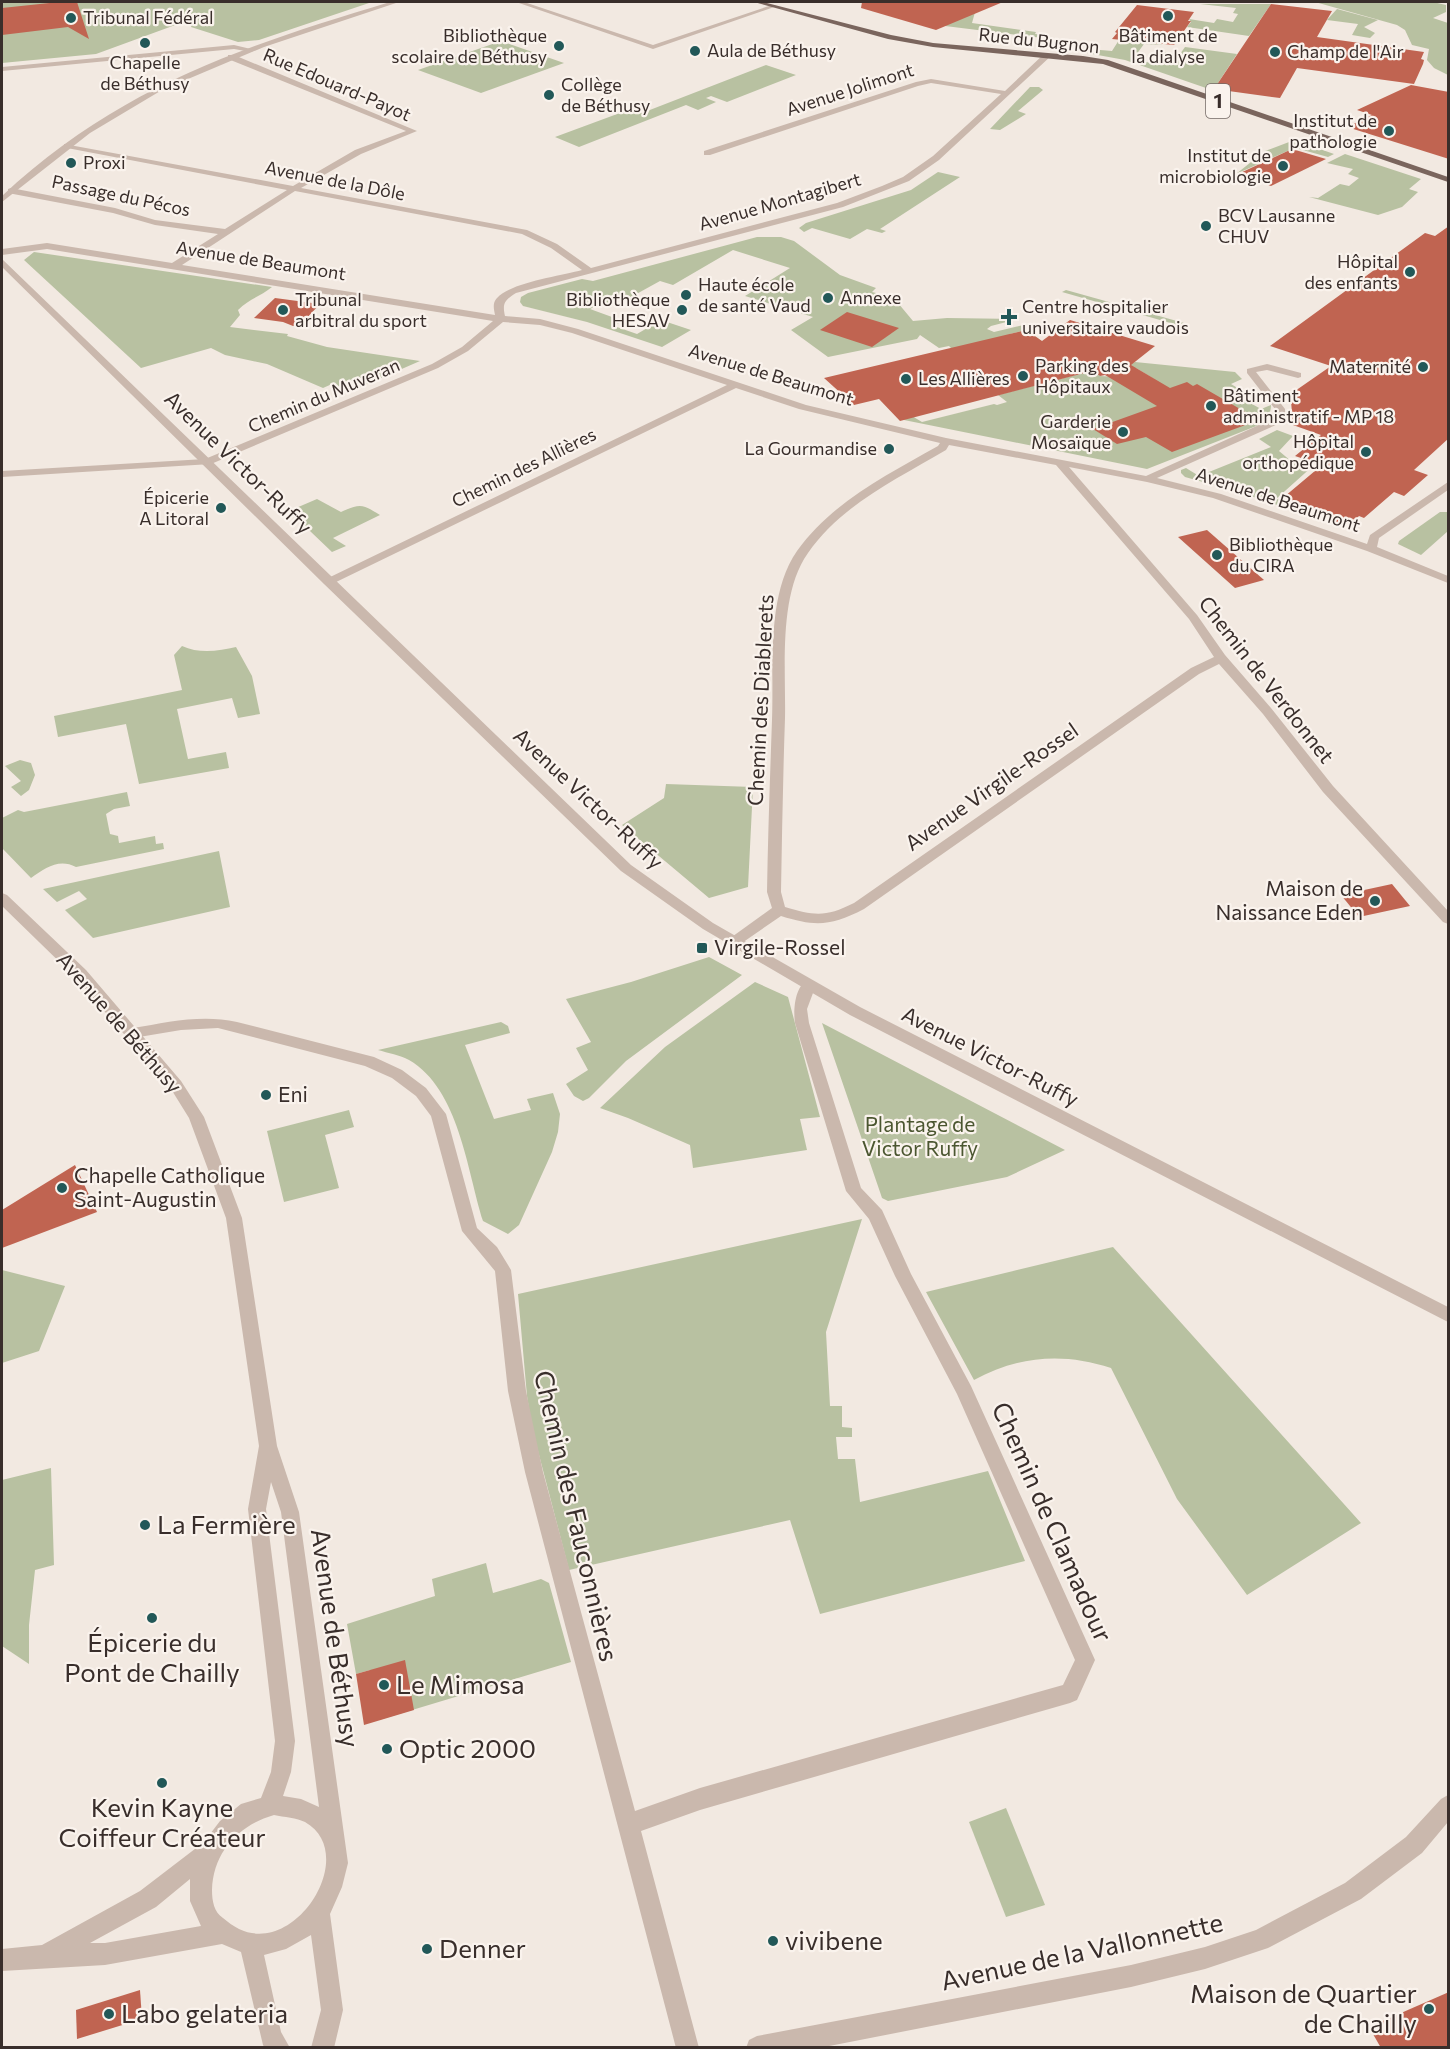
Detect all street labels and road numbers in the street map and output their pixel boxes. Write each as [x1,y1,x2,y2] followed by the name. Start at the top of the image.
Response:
[977,23,1101,57] street label: Rue du Bugnon
[260,43,415,125] street label: Rue Edouard-Payot
[783,58,916,120] street label: Avenue Jolimont
[1206,84,1230,118] road number: 1
[263,156,407,204] street label: Avenue de la Dôle
[696,167,863,235] street label: Avenue Montagibert
[50,170,192,220] street label: Passage du Pécos
[175,236,348,284] street label: Avenue de Beaumont
[686,338,857,410] street label: Avenue de Beaumont
[245,353,403,437] street label: Chemin du Muveran
[160,385,318,539] street label: Avenue Victor-Ruffy
[448,423,599,512] street label: Chemin des Allières
[1193,462,1363,536] street label: Avenue de Beaumont
[1194,591,1340,767] street label: Chemin de Verdonnet
[741,593,778,806] street label: Chemin des Diablerets
[900,717,1082,855] street label: Avenue Virgile-Rossel
[509,722,669,874] street label: Avenue Victor-Ruffy
[52,947,188,1098] street label: Avenue de Béthusy
[898,1000,1083,1111] street label: Avenue Victor-Ruffy
[529,1367,626,1664] street label: Chemin des Fauconnières
[987,1397,1120,1646] street label: Chemin de Clamadour
[306,1526,367,1749] street label: Avenue de Béthusy
[938,1905,1226,1996] street label: Avenue de la Vallonnette

